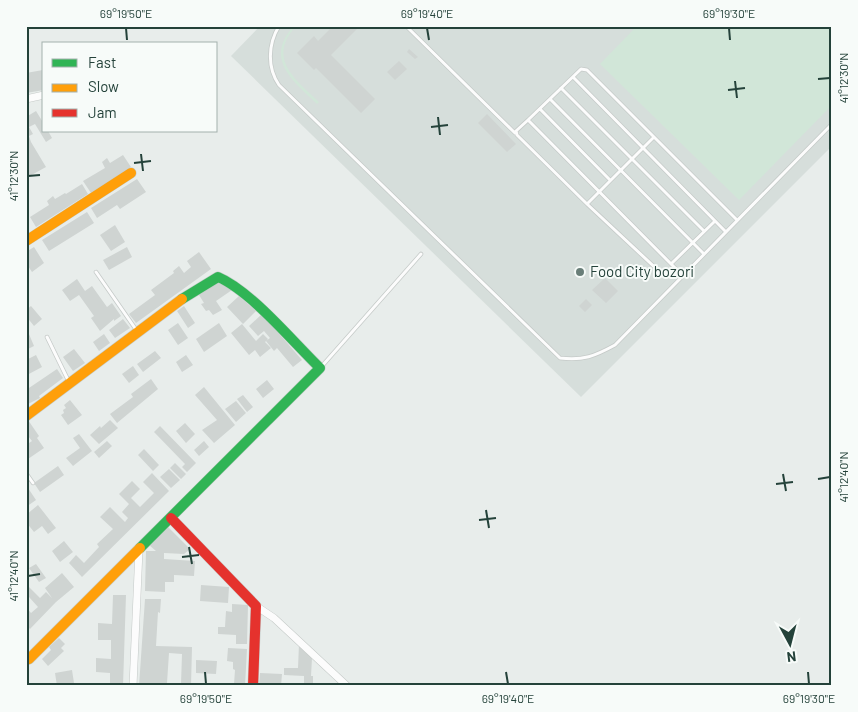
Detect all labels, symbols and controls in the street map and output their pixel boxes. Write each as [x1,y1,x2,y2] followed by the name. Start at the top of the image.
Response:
[100,6,152,20] text: 69°19'50"E
[401,6,453,20] text: 69°19'40"E
[703,6,755,20] text: 69°19'30"E
[42,42,218,132] legend
[88,53,116,71] text: Fast
[836,53,850,103] text: 41°12'30"N
[88,77,119,95] text: Slow
[88,103,117,121] text: Jam
[6,151,20,201] text: 41°12'30"N
[590,262,694,280] place label: Food City bozori
[574,266,586,278] marker: Food City bozori
[836,451,850,503] text: 41°12'40"N
[6,550,20,602] text: 41°12'40"N
[766,620,816,670] north arrow
[786,648,797,666] text: N
[180,691,232,705] text: 69°19'50"E
[482,691,534,705] text: 69°19'40"E
[783,691,835,705] text: 69°19'30"E

